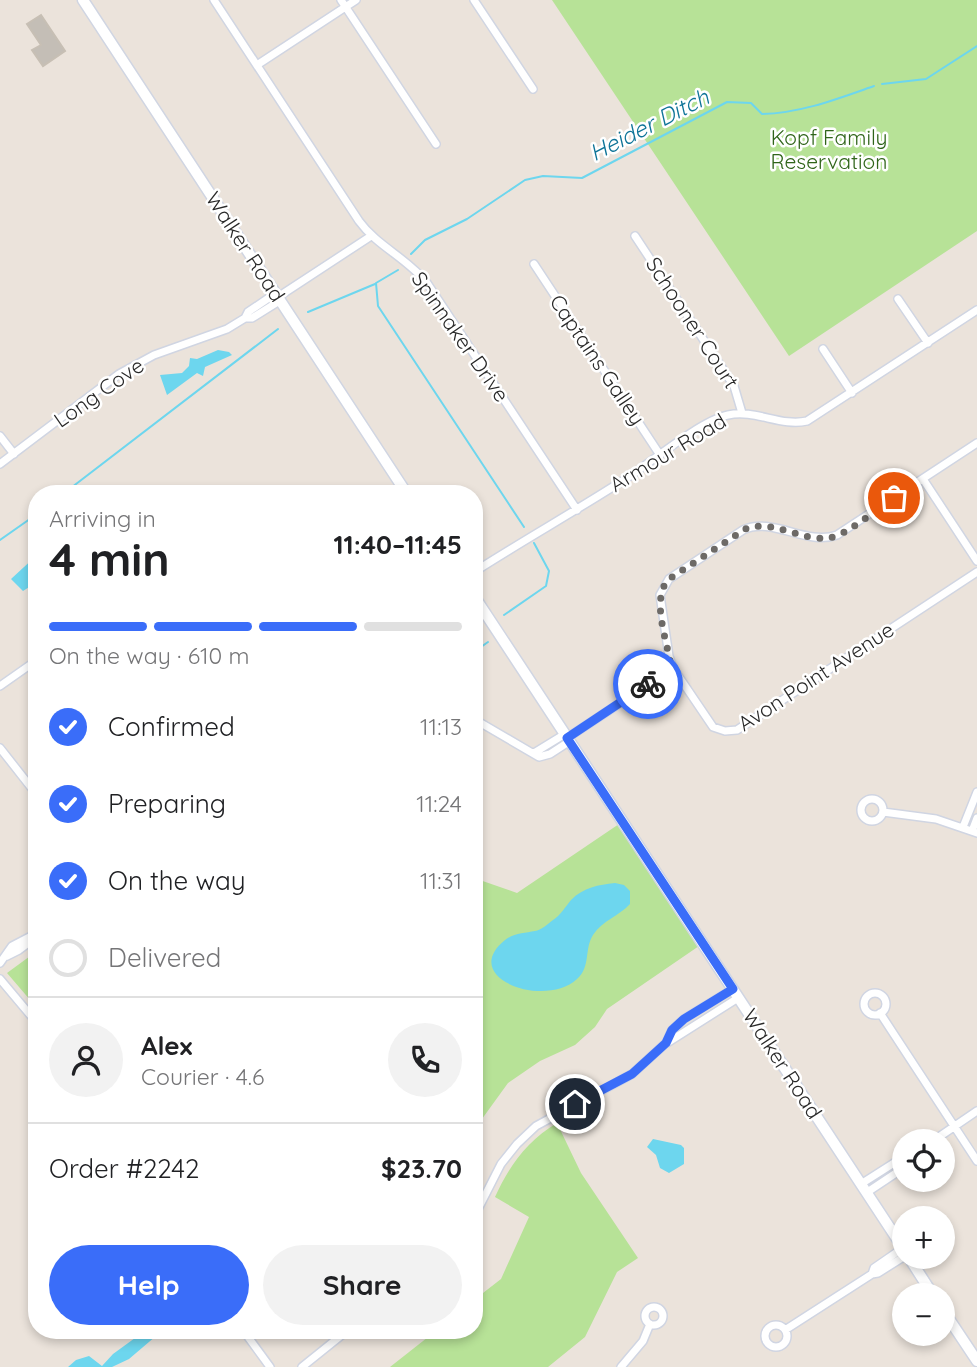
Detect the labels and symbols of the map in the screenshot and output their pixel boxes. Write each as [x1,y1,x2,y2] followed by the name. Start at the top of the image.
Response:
[584,82,714,167] water label: Heider Ditch
[771,124,887,174] park label: Kopf Family Reservation
[201,186,291,306] street label: Walker Road
[641,252,745,393] street label: Schooner Court
[406,266,515,407] street label: Spinnaker Drive
[545,289,651,430] street label: Captains Galley
[48,352,148,433] street label: Long Cove
[604,407,730,497] street label: Armour Road
[864,468,924,528] pin
[733,616,898,736] street label: Avon Point Avenue
[613,649,683,719] courier
[738,1003,828,1123] street label: Walker Road
[545,1074,605,1134] pin

